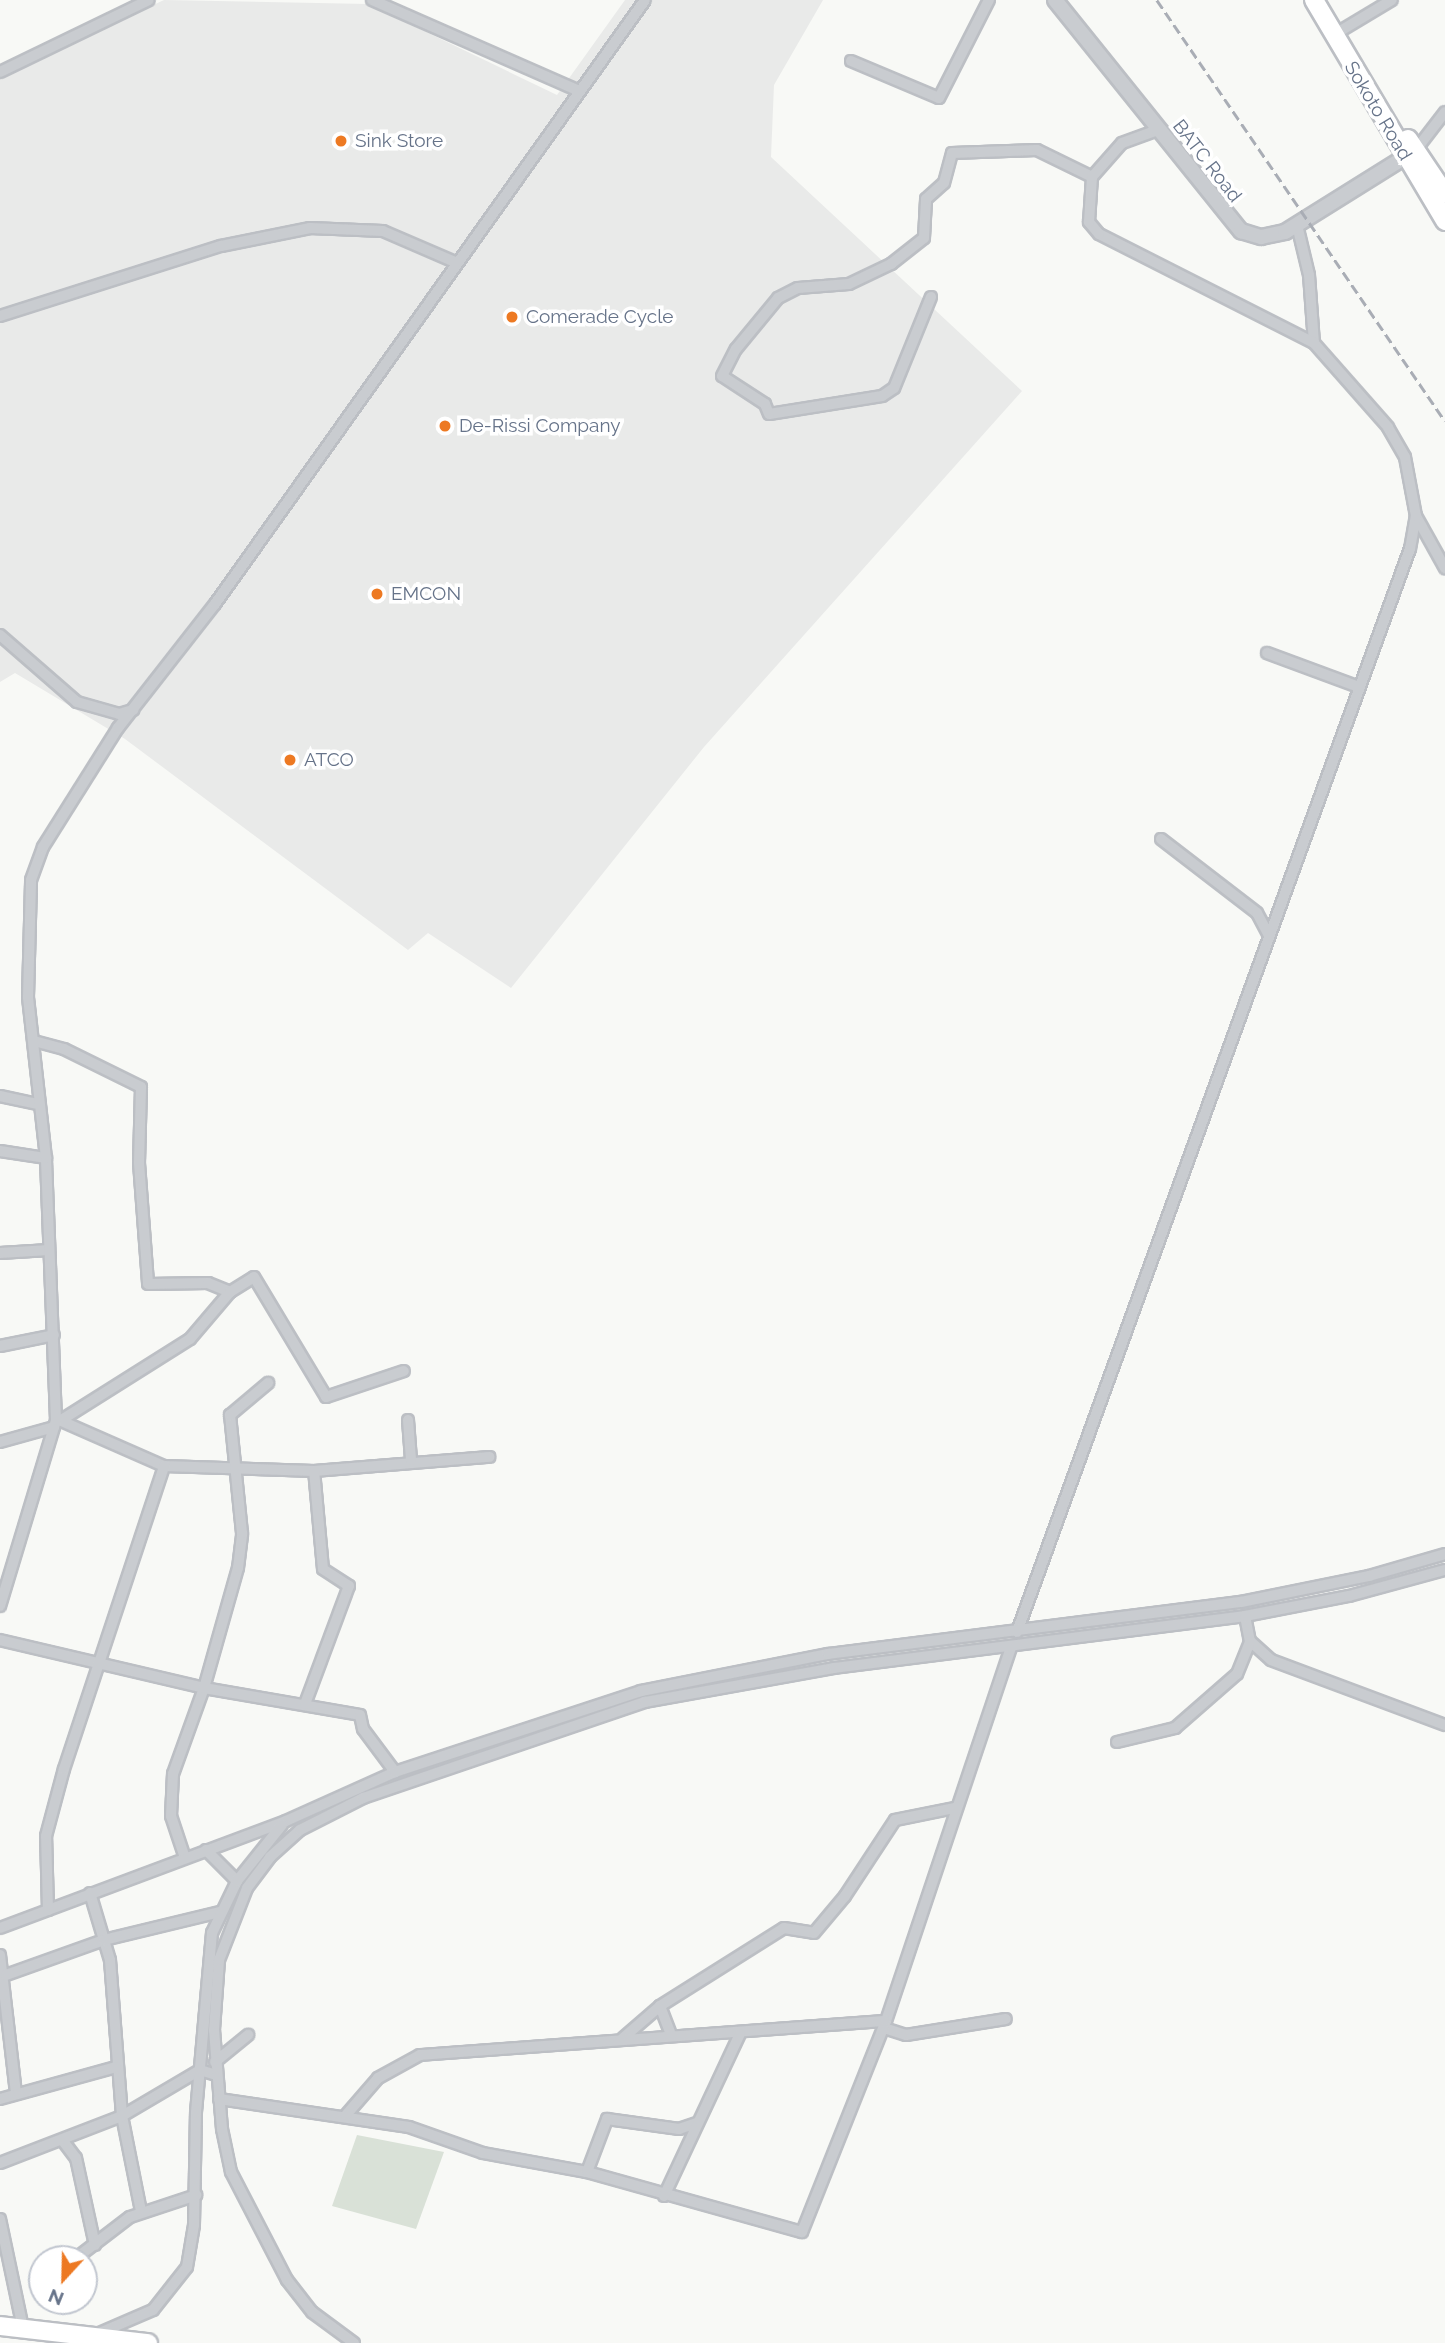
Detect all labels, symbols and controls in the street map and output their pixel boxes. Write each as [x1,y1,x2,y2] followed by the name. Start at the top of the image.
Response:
[1340,57,1416,165] street label: Sokoto Road
[1168,115,1246,207] street label: BATC Road
[355,130,443,152] place label: Sink Store
[333,133,349,149] marker: Sink Store
[526,306,673,328] place label: Comerade Cycle
[504,309,520,325] marker: Comerade Cycle
[459,415,621,437] place label: De-Rissi Company
[437,418,453,434] marker: De-Rissi Company
[391,583,461,605] place label: EMCON
[369,586,385,602] marker: EMCON
[304,749,354,771] place label: ATCO
[282,752,298,768] marker: ATCO
[28,2245,98,2315] north arrow
[45,2285,67,2311] text: N

